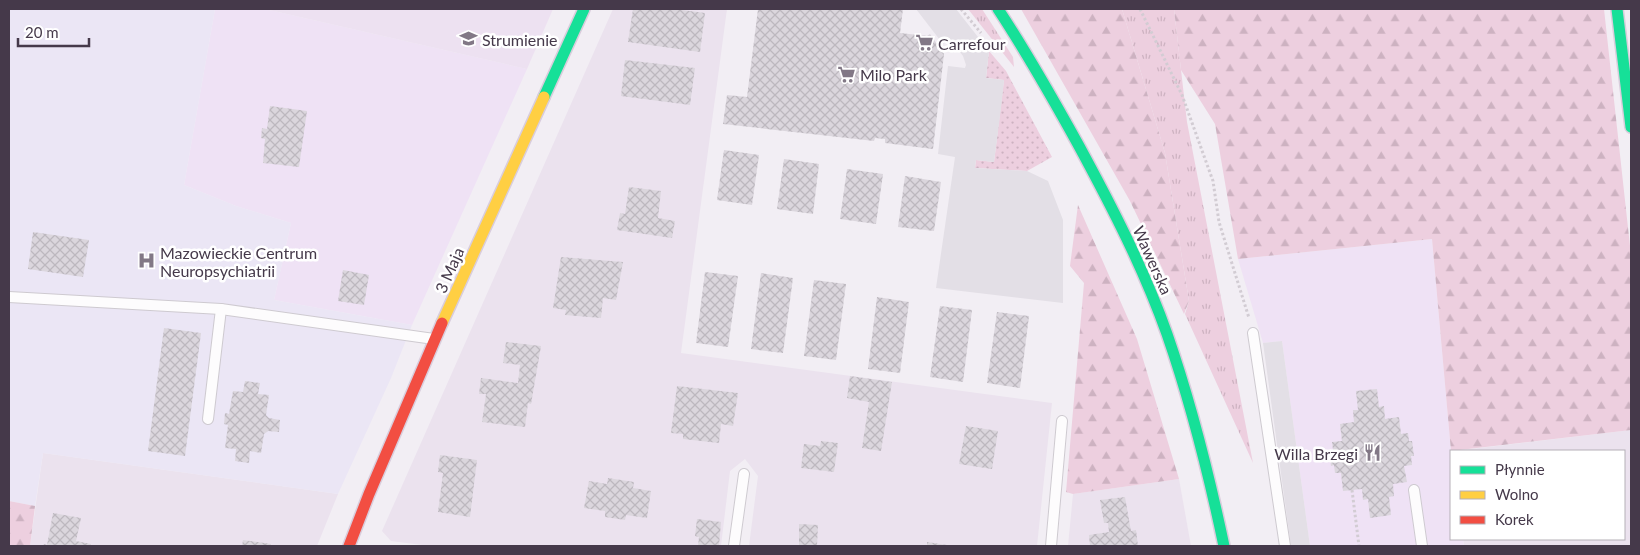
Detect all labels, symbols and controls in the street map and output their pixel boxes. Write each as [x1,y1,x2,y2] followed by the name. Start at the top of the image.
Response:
[18,15,89,47] scale bar
[25,23,59,41] text: 20 m
[458,29,478,49] school or university icon: Strumienie
[482,30,557,49] place label: Strumienie
[914,33,934,53] supermarket icon: Carrefour
[938,34,1006,53] place label: Carrefour
[836,64,856,84] supermarket icon: Milo Park
[860,65,928,84] place label: Milo Park
[1129,223,1177,297] street label: Wawerska
[160,243,317,280] place label: Mazowieckie Centrum Neuropsychiatrii
[431,244,467,296] street label: 3 Maja
[136,251,156,271] hospital icon: Mazowieckie Centrum Neuropsychiatrii
[1362,443,1382,463] restaurant icon: Willa Brzegi
[1274,444,1358,463] place label: Willa Brzegi
[1450,450,1625,540] legend
[1495,460,1545,478] text: Płynnie
[1495,485,1539,503] text: Wolno
[1495,510,1534,528] text: Korek

